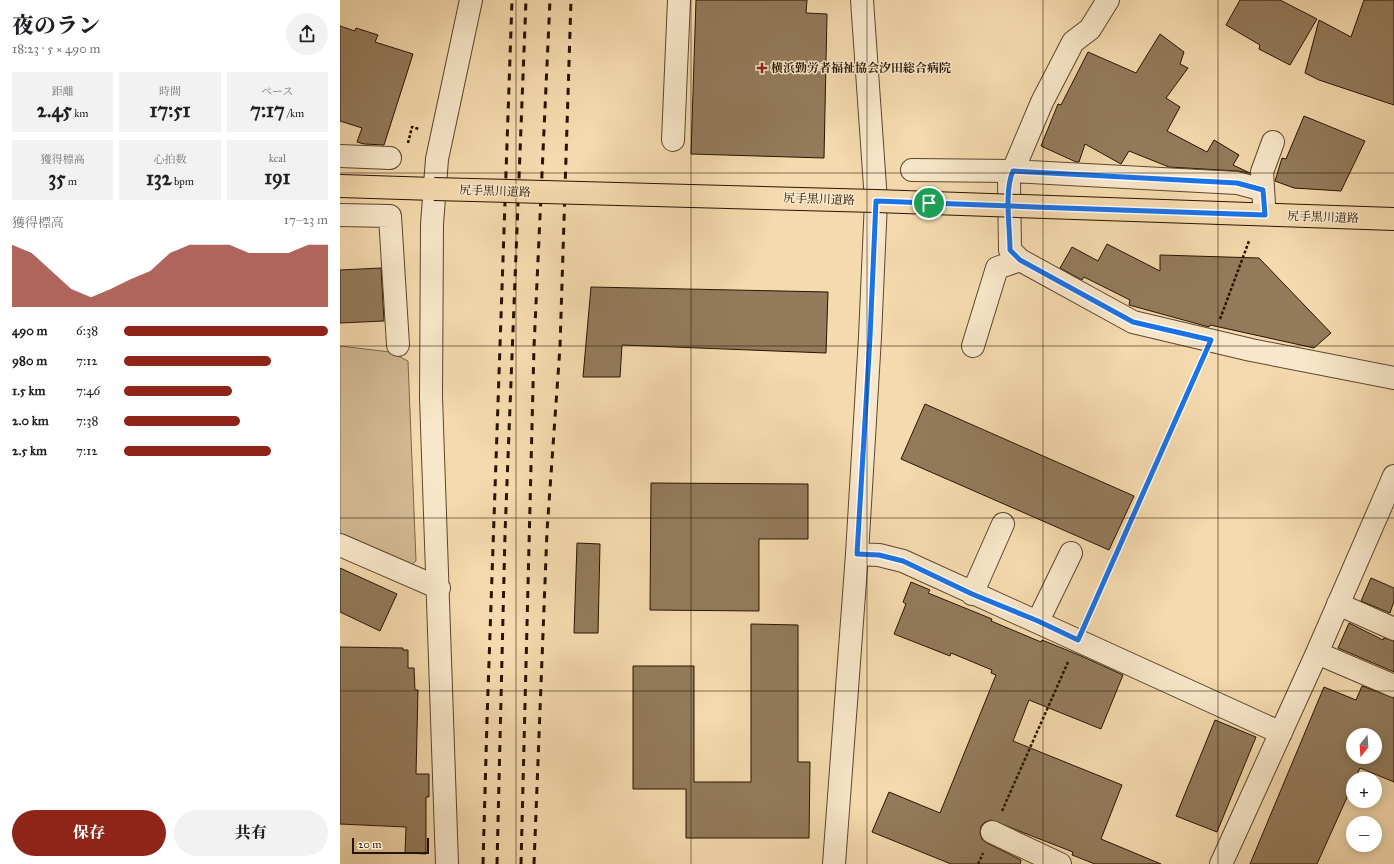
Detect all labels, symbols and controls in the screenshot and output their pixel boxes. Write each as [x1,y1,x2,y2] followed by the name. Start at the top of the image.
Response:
[12,12,100,39] text: 夜のラン
[286,13,328,55] button: share
[12,41,100,57] text: 18:23 · 5 × 490 m
[771,61,951,75] place label: 横浜勤労者福祉協会汐田総合病院
[756,62,768,74] marker: 横浜勤労者福祉協会汐田総合病院
[52,85,74,98] text: 距離
[159,85,181,98] text: 時間
[261,85,294,98] text: ペース
[37,98,72,122] text: 2.45
[150,98,190,122] text: 17:51
[250,98,285,122] text: 7:17
[72,107,89,120] text: km
[285,107,304,120] text: /km
[269,152,286,165] text: kcal
[41,153,85,166] text: 獲得標高
[153,153,186,166] text: 心拍数
[264,165,290,189] text: 191
[48,166,66,190] text: 35
[146,166,172,190] text: 132
[66,175,77,188] text: m
[172,175,194,188] text: bpm
[459,183,531,199] street label: 尻手黒川道路
[912,186,946,220] pin
[783,191,855,207] street label: 尻手黒川道路
[918,192,940,214] icon: arrive
[1287,209,1359,225] street label: 尻手黒川道路
[284,212,328,228] text: 17–23 m
[12,215,64,231] text: 獲得標高
[12,323,48,339] text: 490 m
[76,323,98,339] text: 6:38
[12,353,47,369] text: 980 m
[76,353,98,369] text: 7:12
[12,383,45,399] text: 1.5 km
[76,383,100,399] text: 7:46
[12,413,49,429] text: 2.0 km
[76,413,98,429] text: 7:38
[12,443,47,459] text: 2.5 km
[76,443,98,459] text: 7:12
[1346,728,1382,764] north arrow
[1346,728,1382,852] map controls
[1346,772,1382,808] button: +
[12,810,166,856] button: 保存
[174,810,328,856] button: 共有
[1346,816,1382,852] button: −
[352,836,429,855] scale bar
[358,838,381,851] text: 20 m

